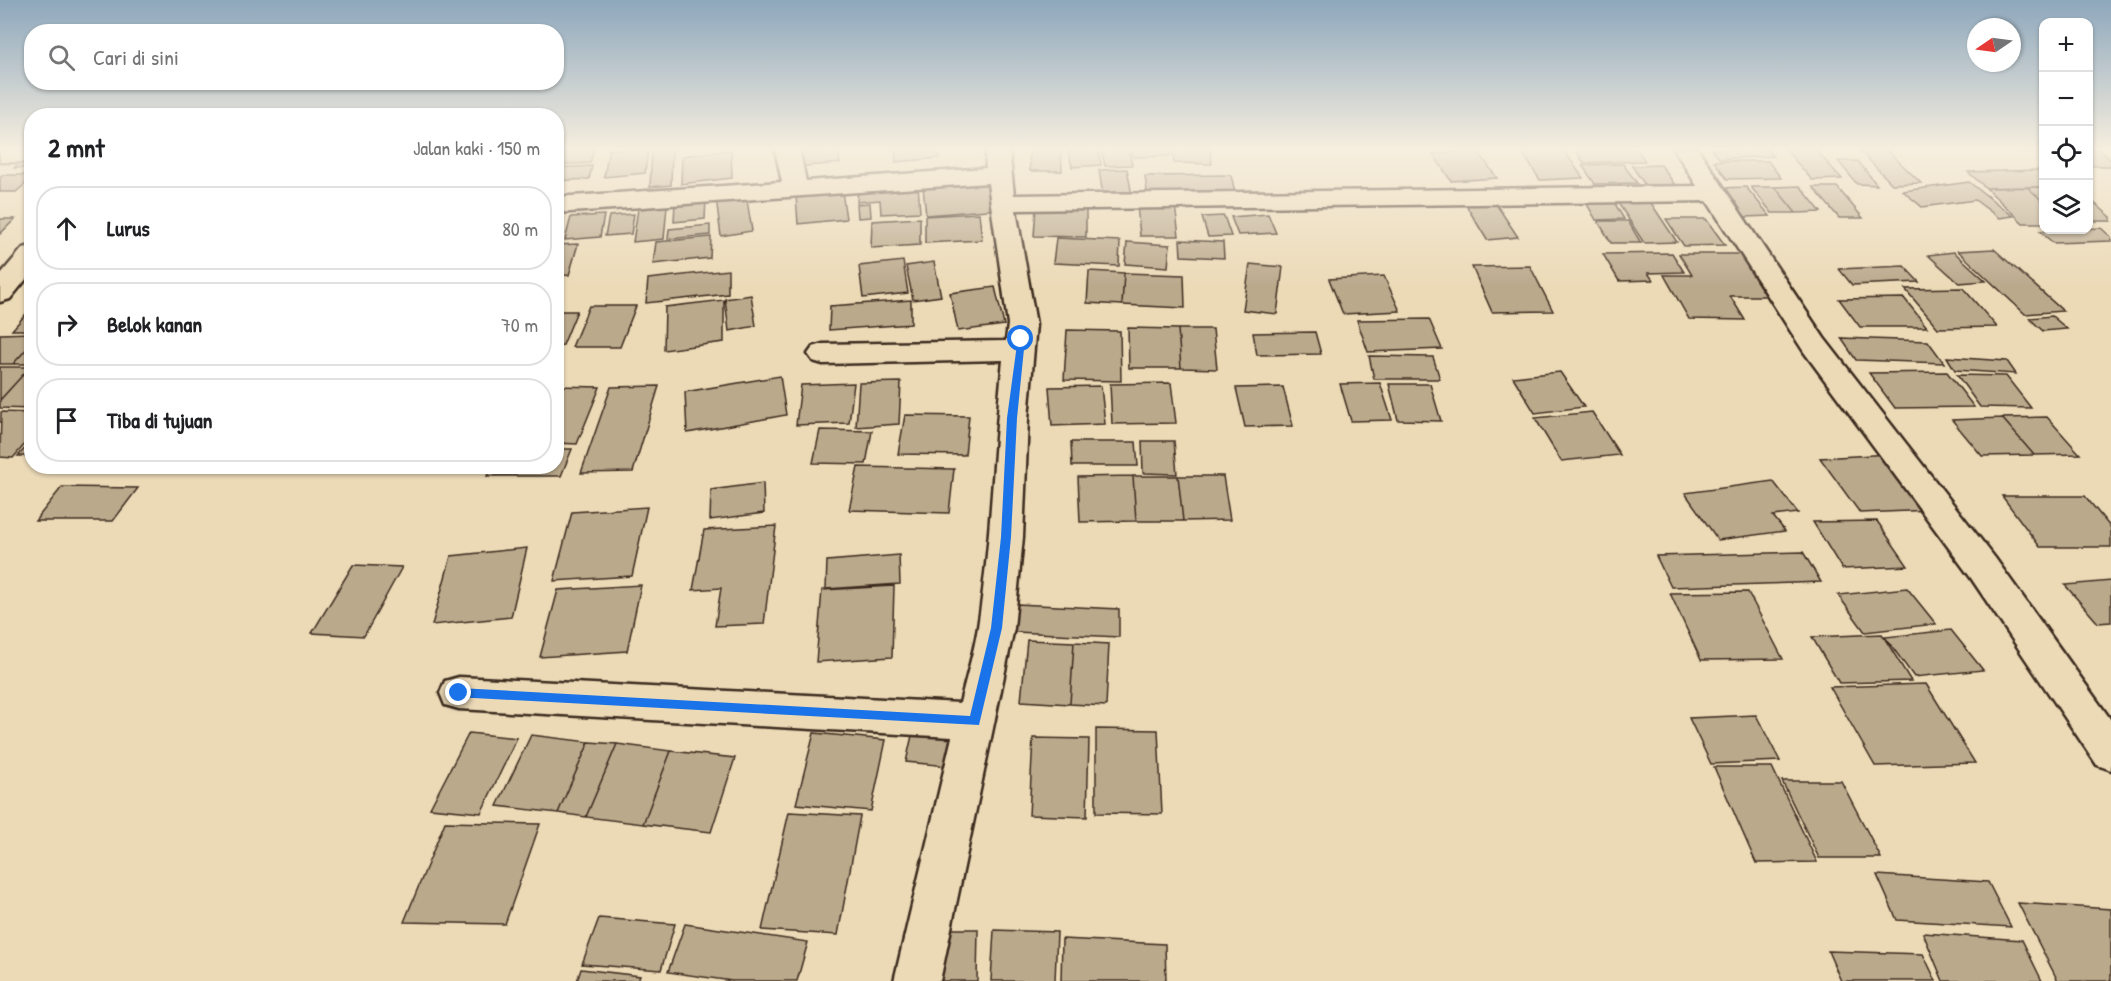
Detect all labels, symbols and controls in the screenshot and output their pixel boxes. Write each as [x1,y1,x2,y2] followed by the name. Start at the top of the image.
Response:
[1967,18,2021,72] north arrow
[2039,18,2093,234] map controls
[2039,18,2093,72] button: +
[24,24,564,90] search box
[45,41,78,74] icon: search
[93,42,179,72] text: Cari di sini
[2039,72,2093,126] button: −
[2039,126,2093,180] button: locate
[48,130,105,165] text: 2 mnt
[413,134,540,161] text: Jalan kaki · 150 m
[2039,180,2093,234] button: layers
[50,212,83,245] icon: ahead
[107,213,150,243] text: Lurus
[502,215,538,242] text: 80 m
[50,308,83,341] icon: right
[107,309,202,339] text: Belok kanan
[501,311,538,338] text: 70 m
[1007,325,1033,351] route start
[50,404,83,437] icon: arrive
[107,405,212,435] text: Tiba di tujuan
[445,679,471,705] route end

